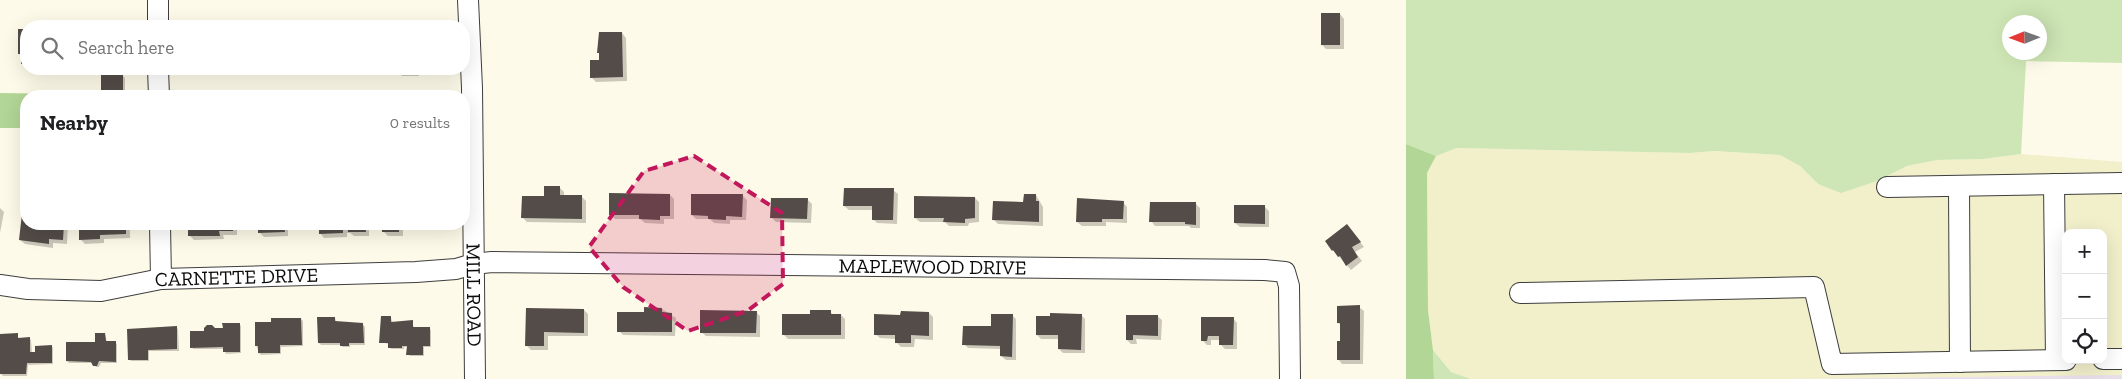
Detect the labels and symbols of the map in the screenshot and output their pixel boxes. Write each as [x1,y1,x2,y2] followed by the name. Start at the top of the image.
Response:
[2002,15,2047,60] north arrow
[462,243,487,347] street label: MILL ROAD
[838,254,1026,280] street label: MAPLEWOOD DRIVE
[155,263,318,291] street label: CARNETTE DRIVE

